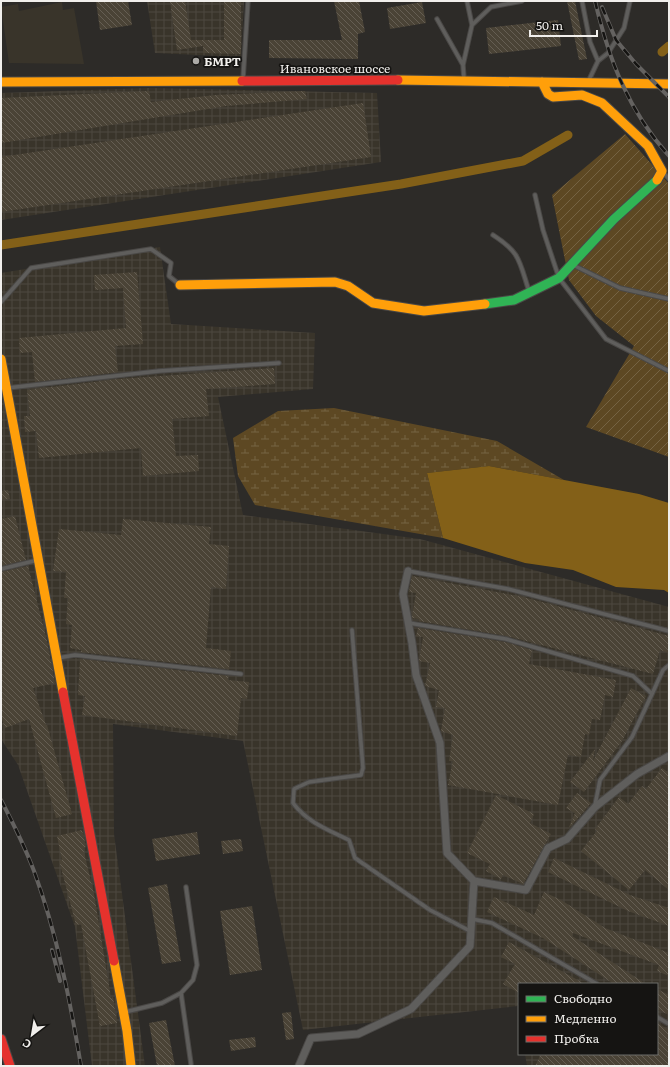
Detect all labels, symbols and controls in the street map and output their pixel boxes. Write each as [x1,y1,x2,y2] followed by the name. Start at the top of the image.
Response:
[530,12,597,38] scale bar
[536,16,563,34] text: 50 m
[204,52,241,70] place label: БМРТ
[191,56,201,66] marker: БМРТ
[280,59,390,77] street label: Ивановское шоссе
[518,983,658,1055] legend
[554,989,612,1007] text: Свободно
[554,1009,617,1027] text: Медленно
[12,1015,52,1055] north arrow
[554,1029,600,1047] text: Пробка
[19,1035,34,1053] text: С

